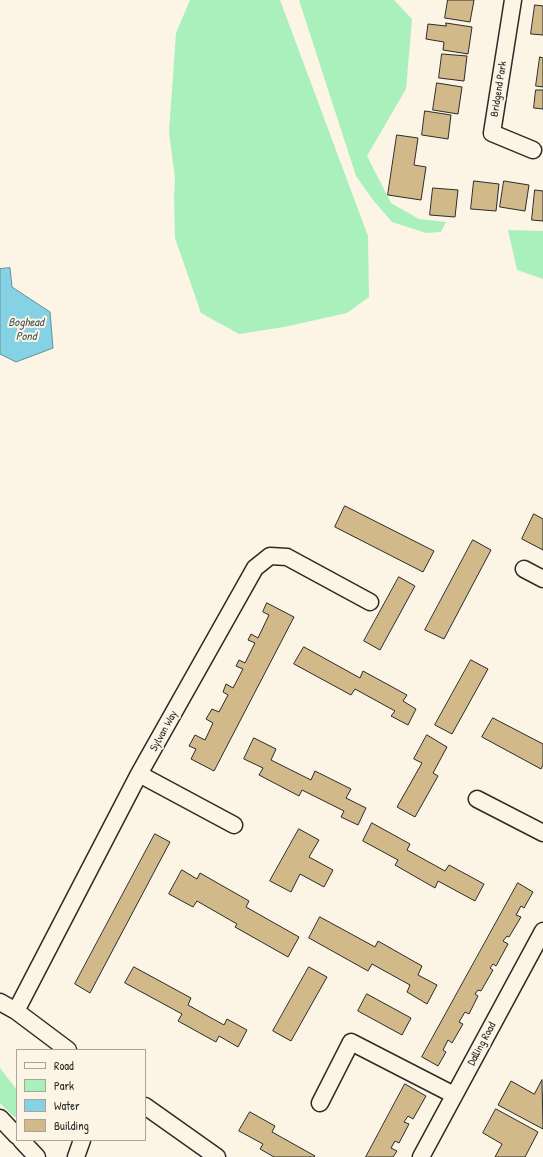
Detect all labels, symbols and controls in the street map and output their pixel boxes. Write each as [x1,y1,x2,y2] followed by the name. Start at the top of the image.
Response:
[488,60,510,118] street label: Bridgend Park
[8,316,44,344] water label: Boghead Pond
[147,708,181,754] street label: Sylvan Way
[465,1020,499,1068] street label: Dalling Road
[16,1049,146,1141] legend
[54,1057,74,1074] text: Road
[54,1077,74,1094] text: Park
[54,1097,80,1114] text: Water
[54,1117,89,1134] text: Building

